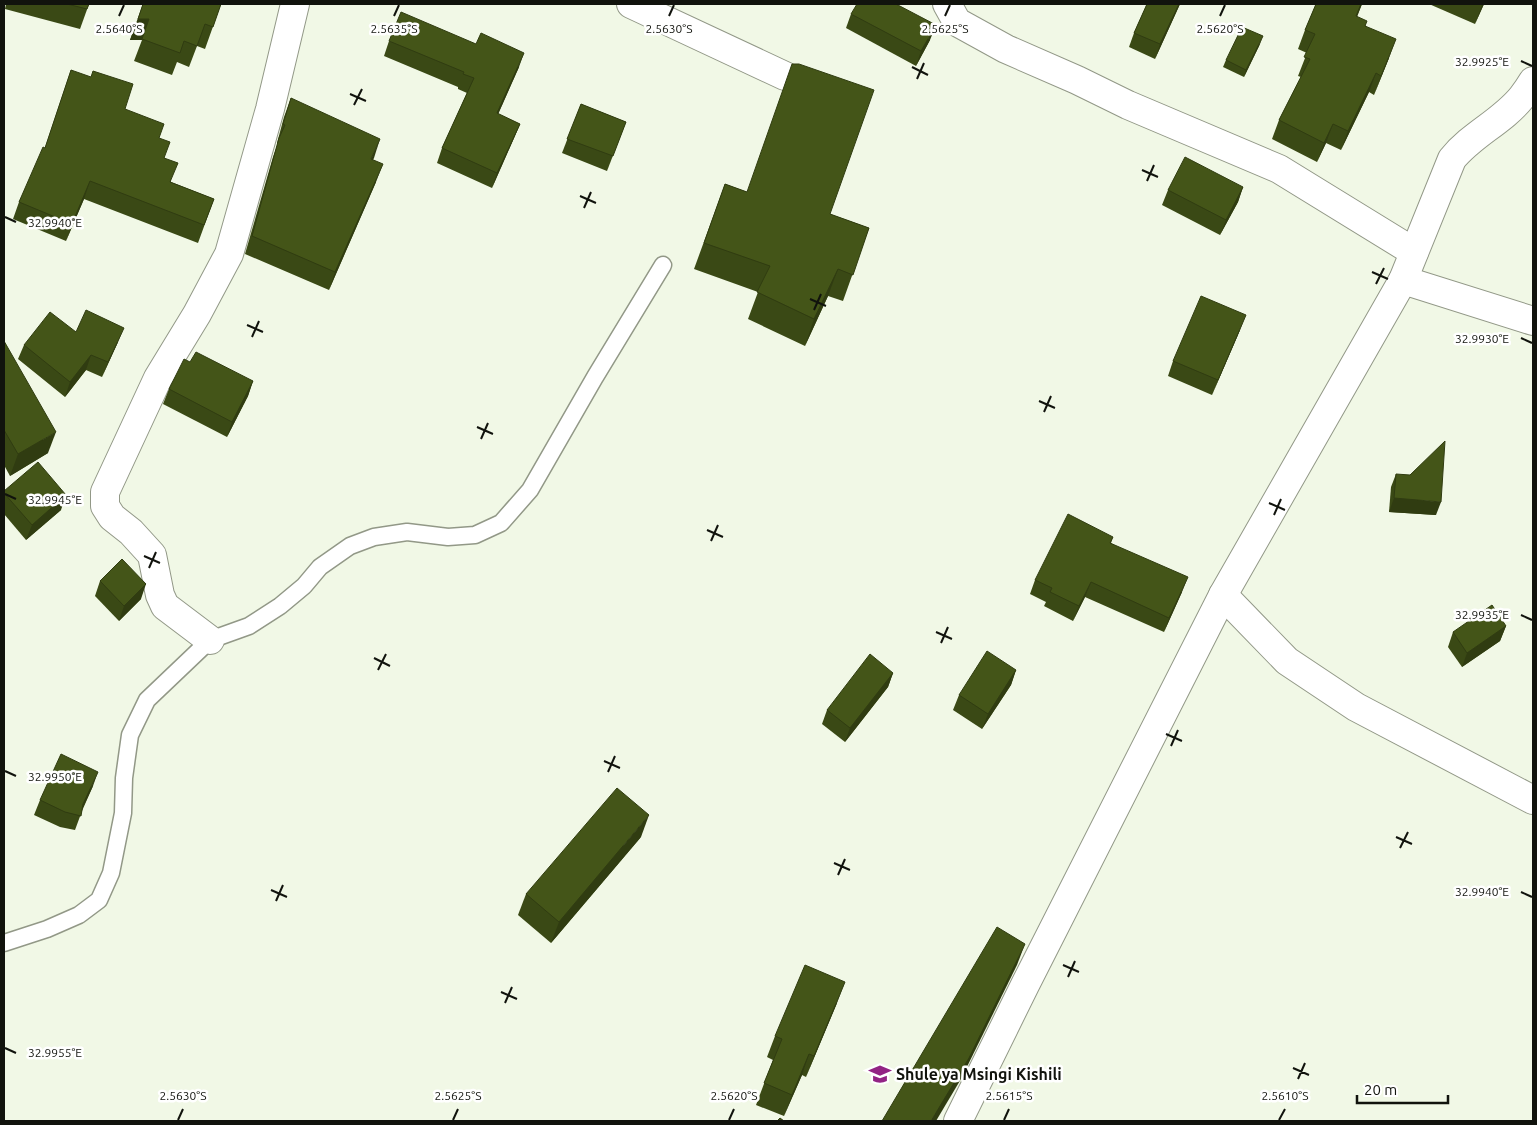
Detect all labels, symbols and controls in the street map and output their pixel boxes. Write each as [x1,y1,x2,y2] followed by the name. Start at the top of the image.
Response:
[96,22,142,35] text: 2.5640°S
[371,22,417,35] text: 2.5635°S
[646,22,692,35] text: 2.5630°S
[922,22,968,35] text: 2.5625°S
[1197,22,1243,35] text: 2.5620°S
[1455,55,1509,68] text: 32.9925°E
[28,216,82,229] text: 32.9940°E
[1455,332,1509,345] text: 32.9930°E
[28,493,82,506] text: 32.9945°E
[1455,608,1509,621] text: 32.9935°E
[28,770,82,783] text: 32.9950°E
[1455,885,1509,898] text: 32.9940°E
[28,1046,82,1059] text: 32.9955°E
[867,1061,893,1087] school or university icon: Shule ya Msingi Kishili
[896,1065,1062,1083] place label: Shule ya Msingi Kishili
[1357,1072,1448,1104] scale bar
[1364,1081,1397,1098] text: 20 m
[160,1089,206,1102] text: 2.5630°S
[435,1089,481,1102] text: 2.5625°S
[711,1089,757,1102] text: 2.5620°S
[986,1089,1032,1102] text: 2.5615°S
[1262,1089,1308,1102] text: 2.5610°S

